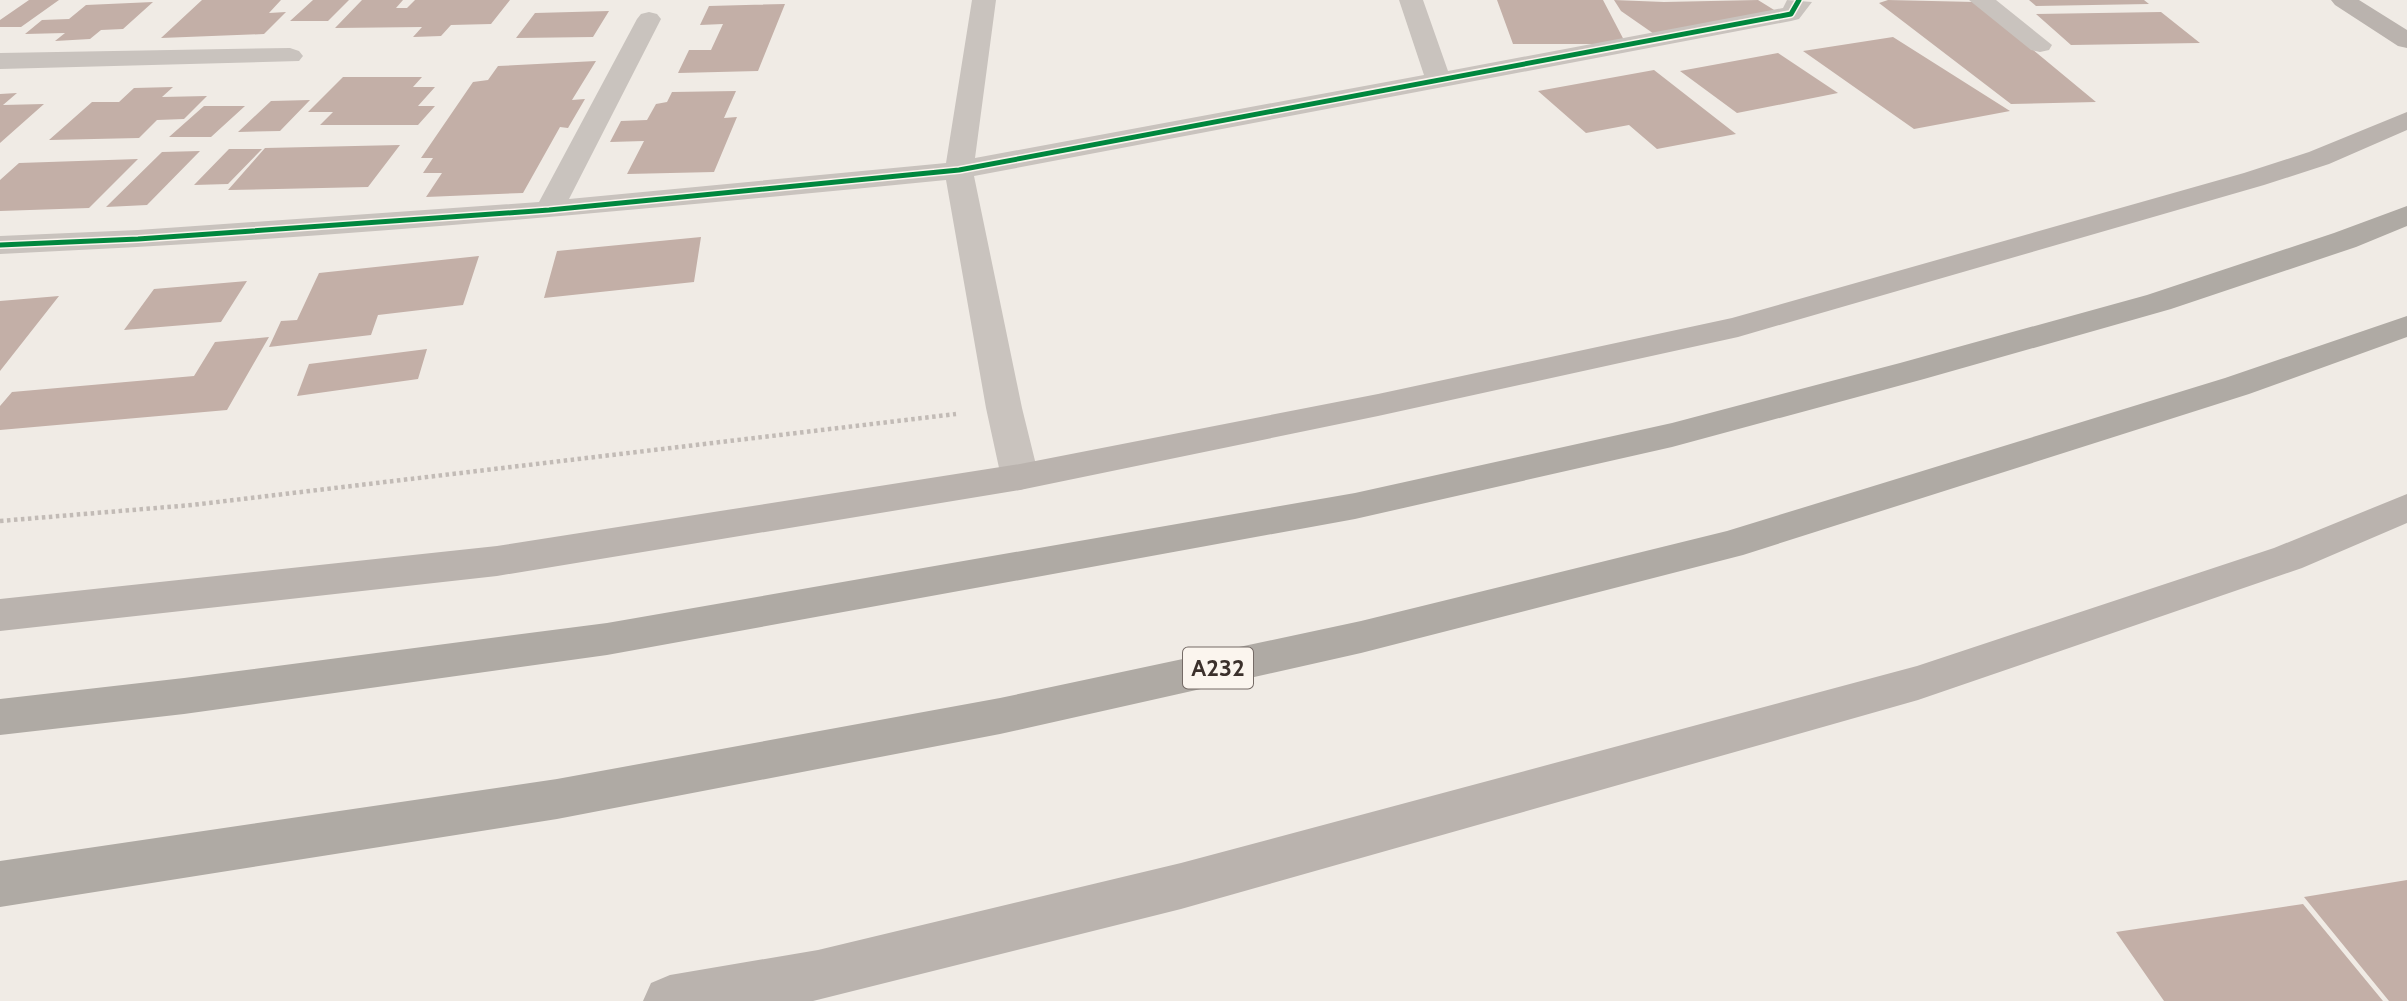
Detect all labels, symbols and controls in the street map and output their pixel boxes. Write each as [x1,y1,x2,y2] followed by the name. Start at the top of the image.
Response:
[1183,648,1253,688] road number: A232

